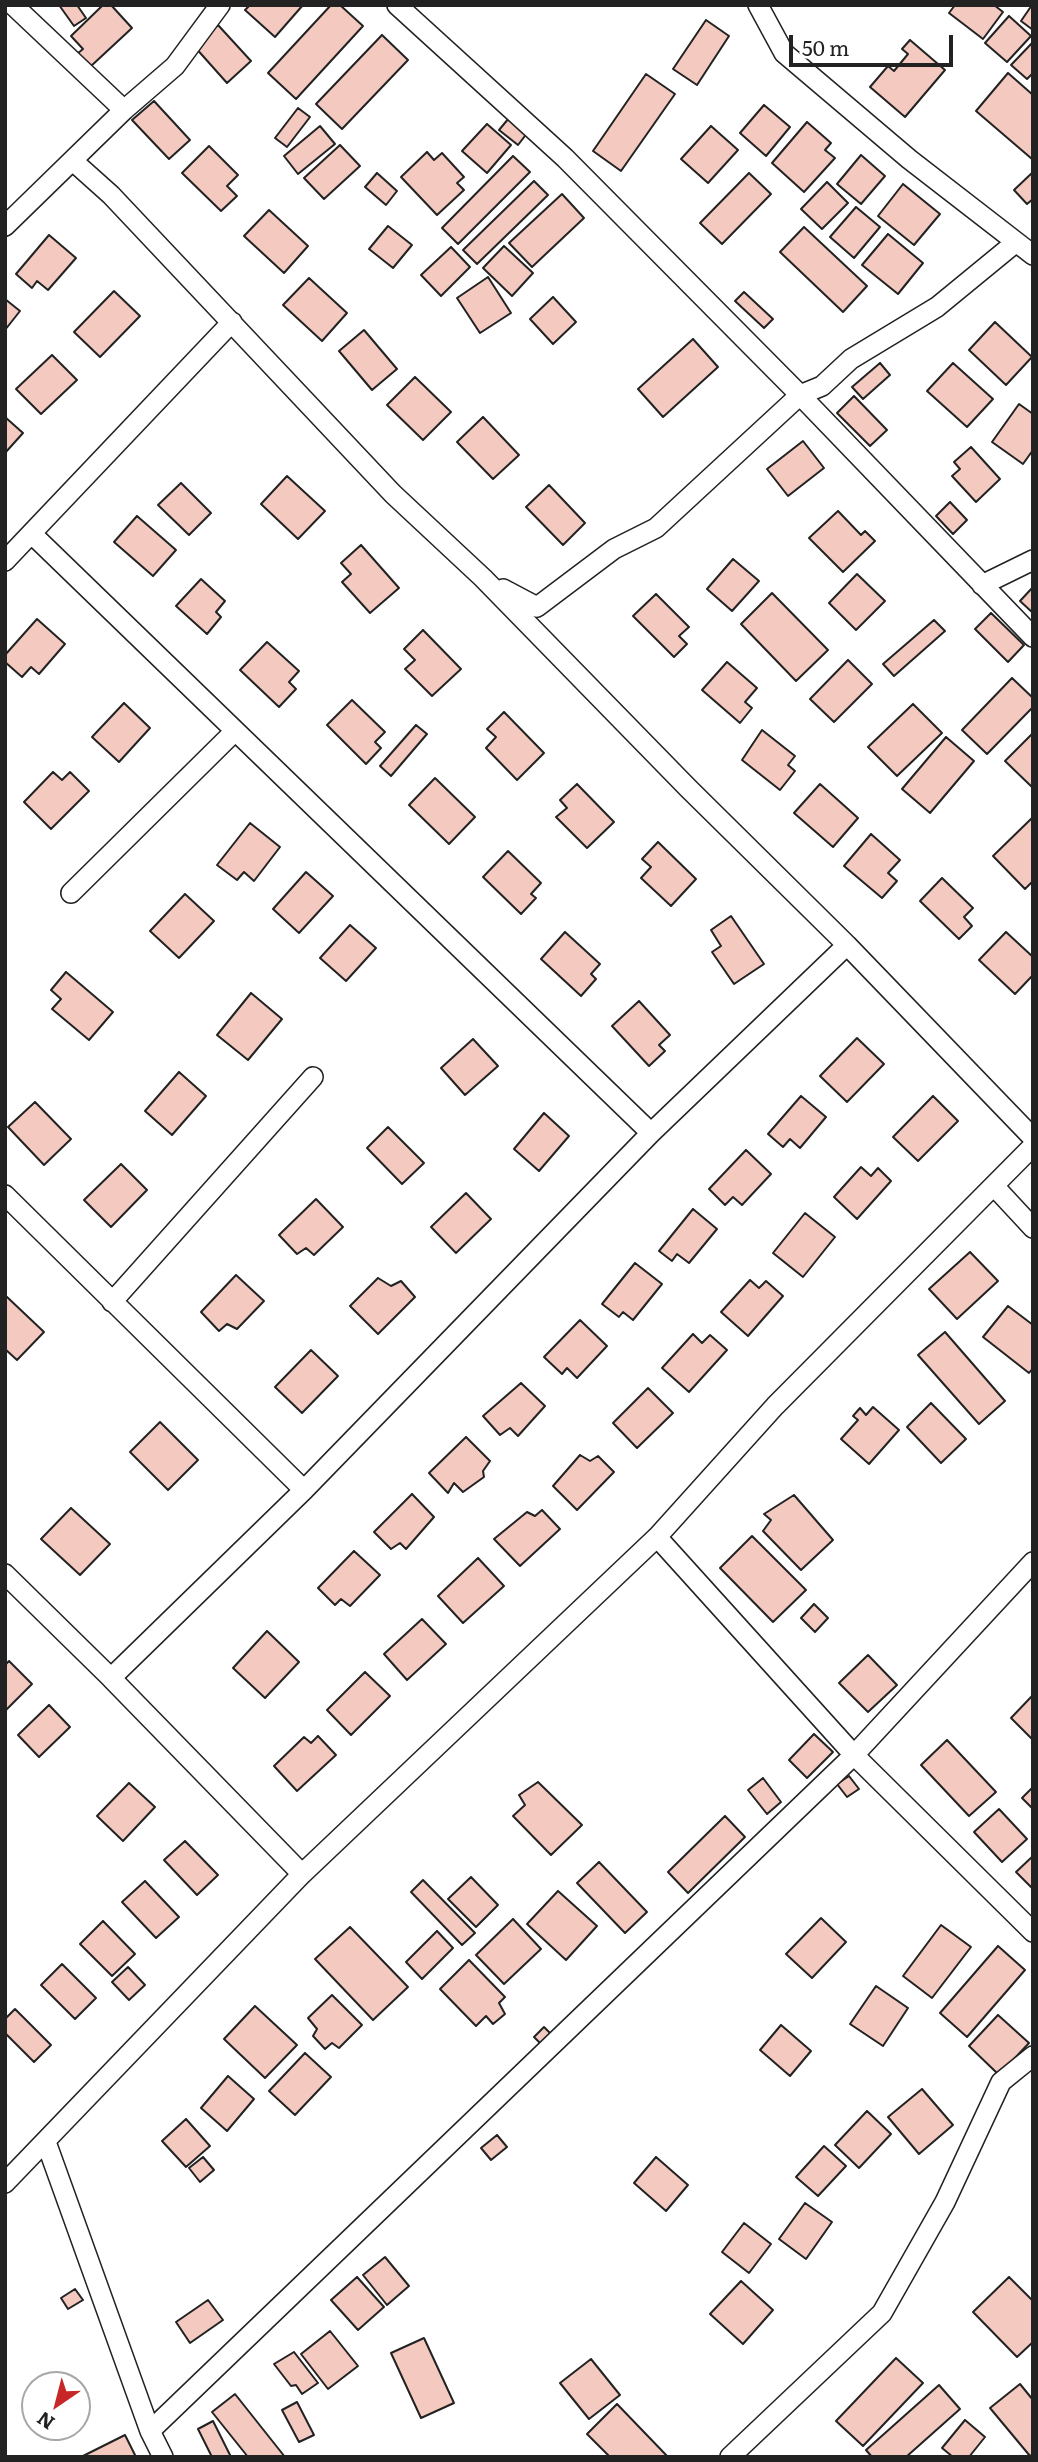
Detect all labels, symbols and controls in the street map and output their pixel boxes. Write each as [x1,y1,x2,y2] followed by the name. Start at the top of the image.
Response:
[793,21,958,65] scale bar
[802,31,849,62] text: 50 m
[21,2371,91,2441] north arrow
[31,2406,60,2438] text: N

